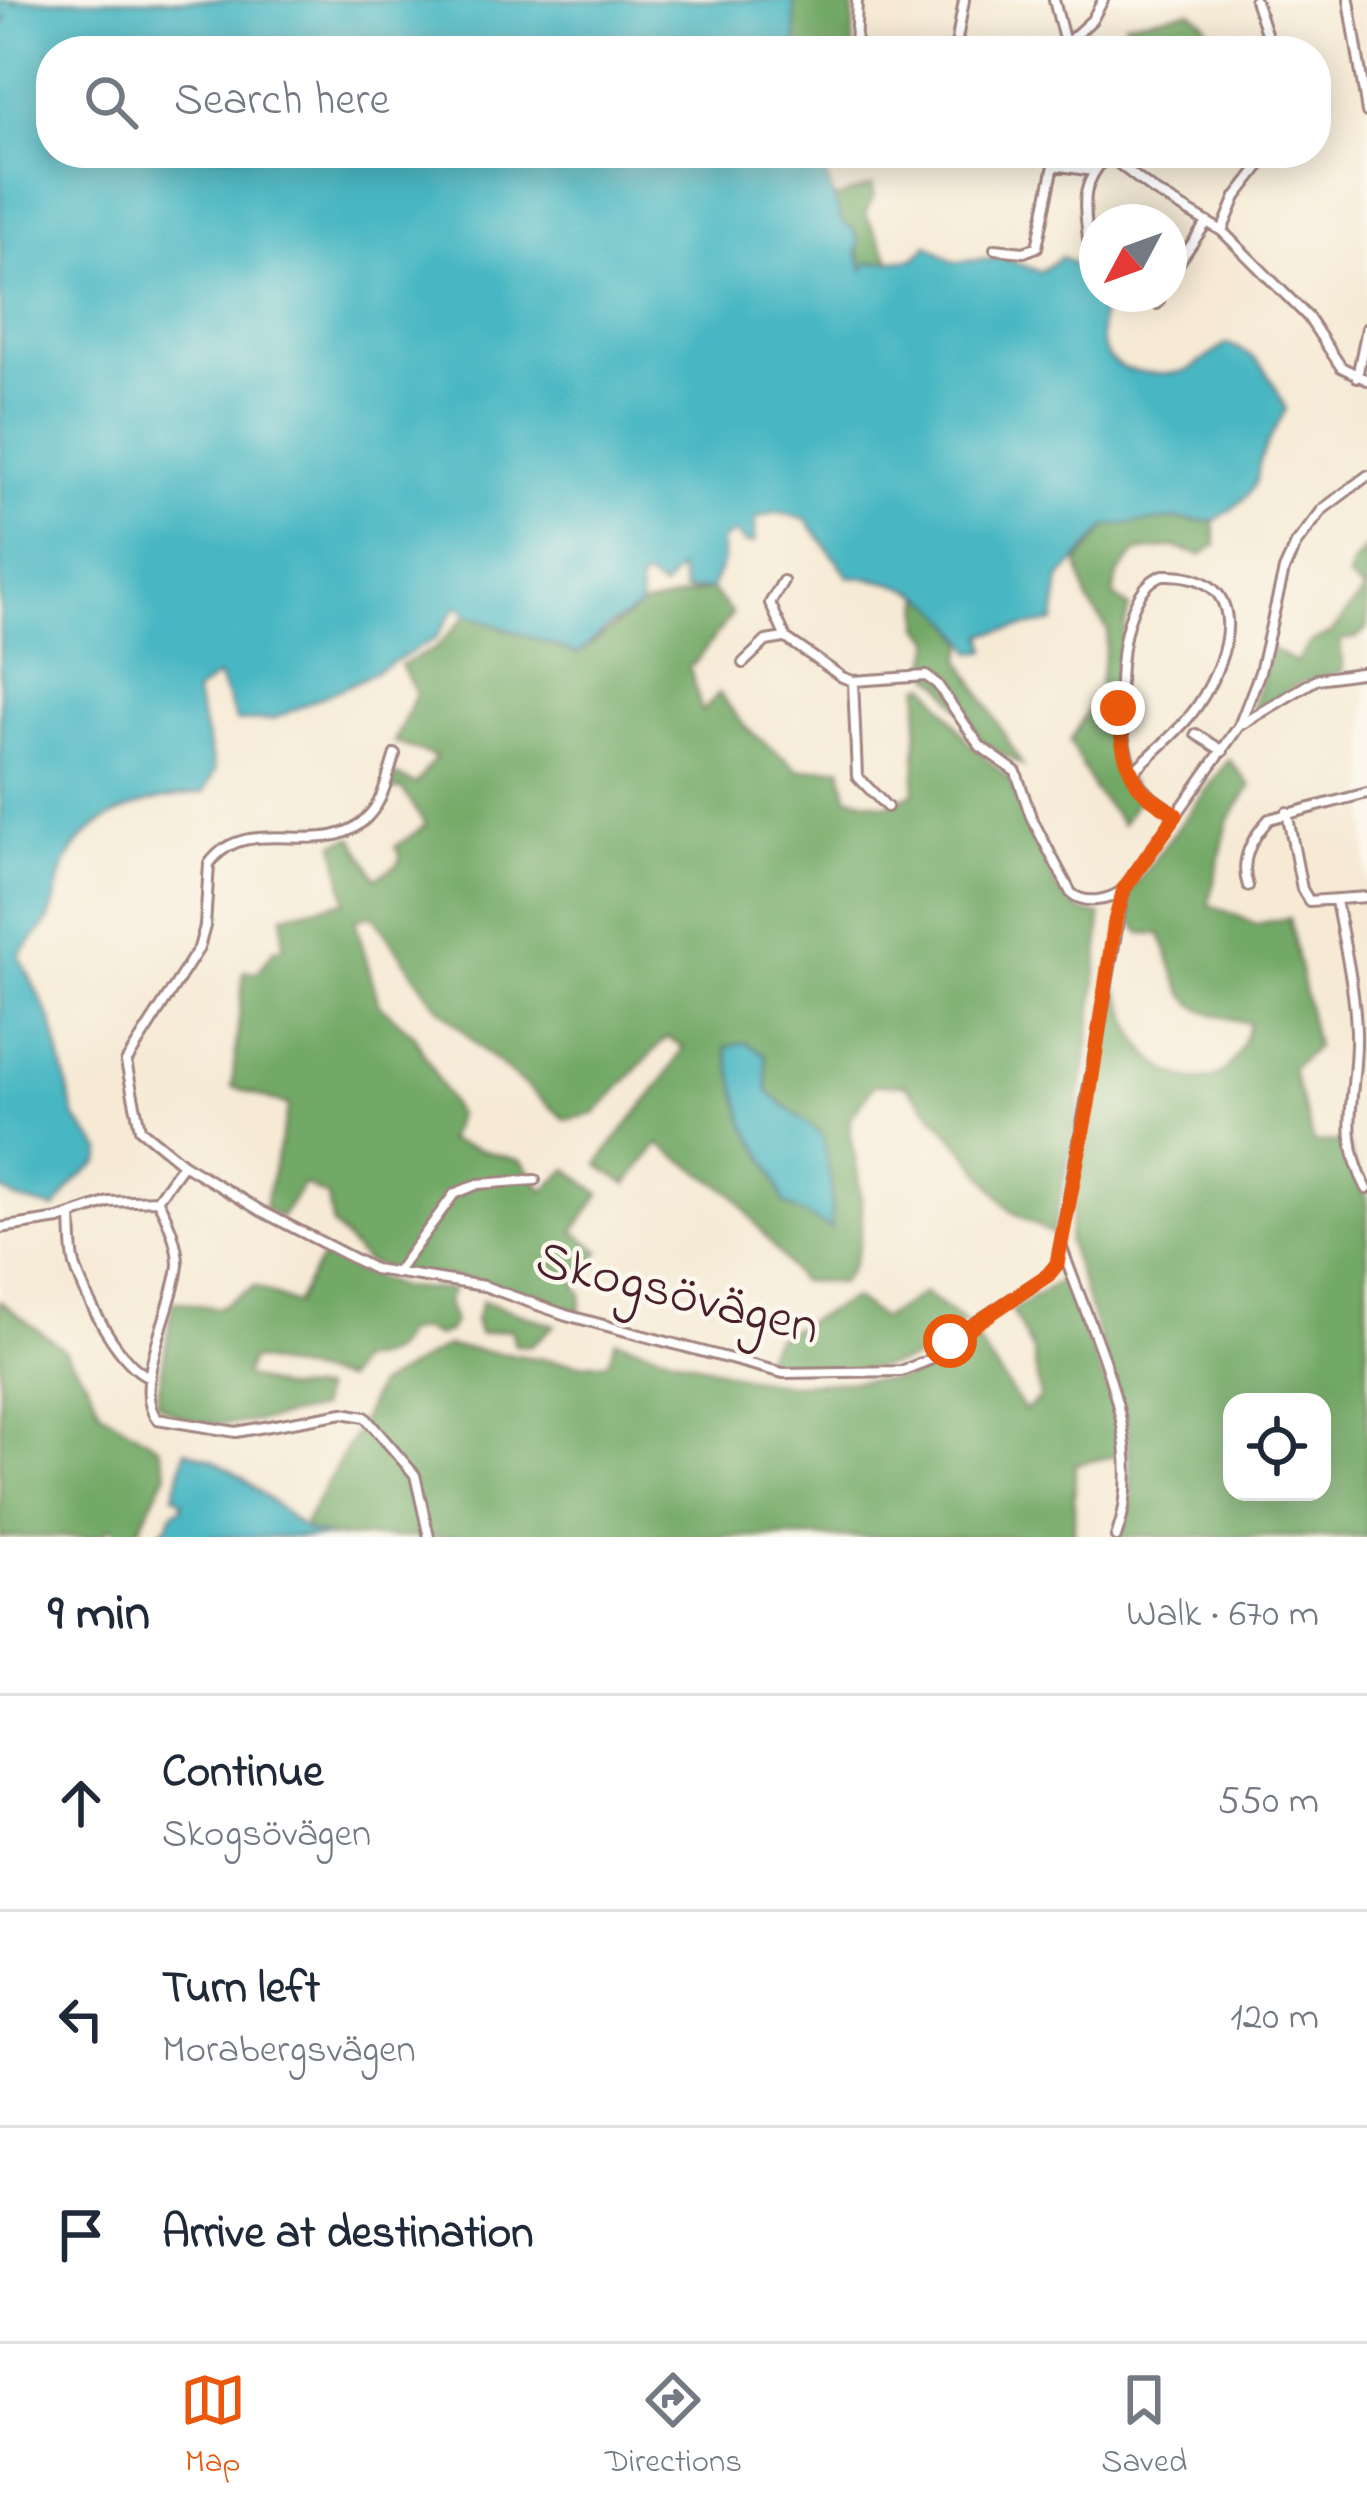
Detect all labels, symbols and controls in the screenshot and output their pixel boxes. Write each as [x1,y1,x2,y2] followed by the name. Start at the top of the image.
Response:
[36,36,1331,168] search box
[78,69,144,135] icon: search
[174,69,390,135] text: Search here
[1079,204,1187,312] north arrow
[1091,681,1145,735] route end
[527,1223,827,1370] street label: Skogsövägen
[923,1314,977,1368] route start
[1223,1393,1331,1501] map controls
[1223,1393,1331,1501] button: locate
[48,1578,150,1653] text: 9 min
[1126,1587,1319,1644] text: Walk · 670 m
[162,1741,323,1807] text: Continue
[48,1770,114,1836] icon: ahead
[1218,1774,1319,1831] text: 550 m
[162,1807,371,1864] text: Skogsövägen
[162,1957,320,2023] text: Turn left
[48,1986,114,2052] icon: left
[1230,1990,1319,2047] text: 120 m
[162,2023,416,2080] text: Morabergsvägen
[48,2202,114,2268] icon: arrive
[162,2202,533,2268] text: Arrive at destination
[180,2367,246,2487] tab: Map
[605,2367,742,2487] tab: Directions
[1101,2367,1187,2487] tab: Saved

